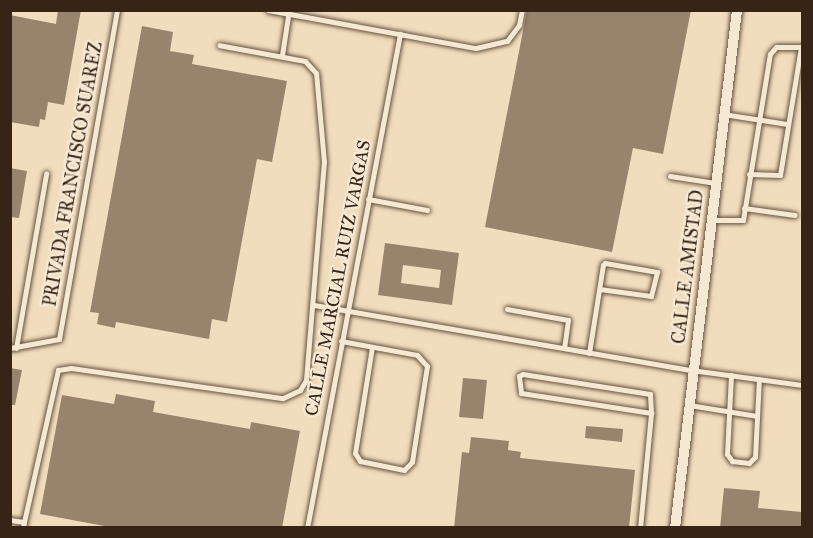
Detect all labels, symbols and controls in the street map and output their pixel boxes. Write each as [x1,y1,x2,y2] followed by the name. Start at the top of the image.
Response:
[39,40,107,308] street label: PRIVADA FRANCISCO SUAREZ
[301,138,375,418] street label: CALLE MARCIAL RUIZ VARGAS
[668,189,708,345] street label: CALLE AMISTAD

